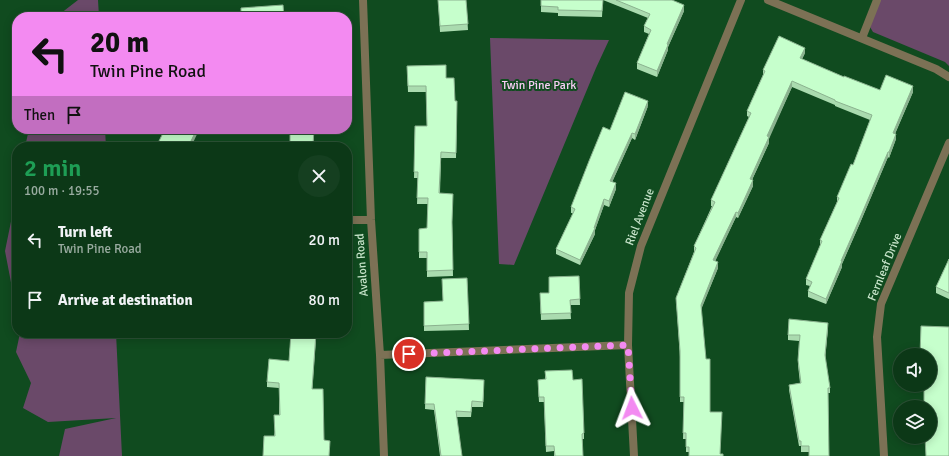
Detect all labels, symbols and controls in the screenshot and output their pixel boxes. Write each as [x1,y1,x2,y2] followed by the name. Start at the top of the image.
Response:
[90,26,149,60] text: 20 m
[24,28,76,80] icon: left
[90,60,206,82] text: Twin Pine Road
[502,78,576,93] park label: Twin Pine Park
[63,104,85,126] icon: arrive
[24,106,55,124] text: Then
[24,153,81,183] text: 2 min
[298,155,340,197] button: close
[24,183,100,199] text: 100 m · 19:55
[622,186,658,248] street label: Riel Avenue
[58,223,112,241] text: Turn left
[24,229,46,251] icon: left
[309,231,340,249] text: 20 m
[865,231,905,303] street label: Fernleaf Drive
[352,233,372,297] street label: Avalon Road
[58,241,142,257] text: Twin Pine Road
[24,289,46,311] icon: arrive
[58,291,193,309] text: Arrive at destination
[309,291,340,309] text: 80 m
[392,337,426,371] pin
[398,343,420,365] icon: arrive
[893,348,937,444] map controls
[893,348,937,392] button: sound
[611,387,653,429] position arrow
[893,400,937,444] button: layers

